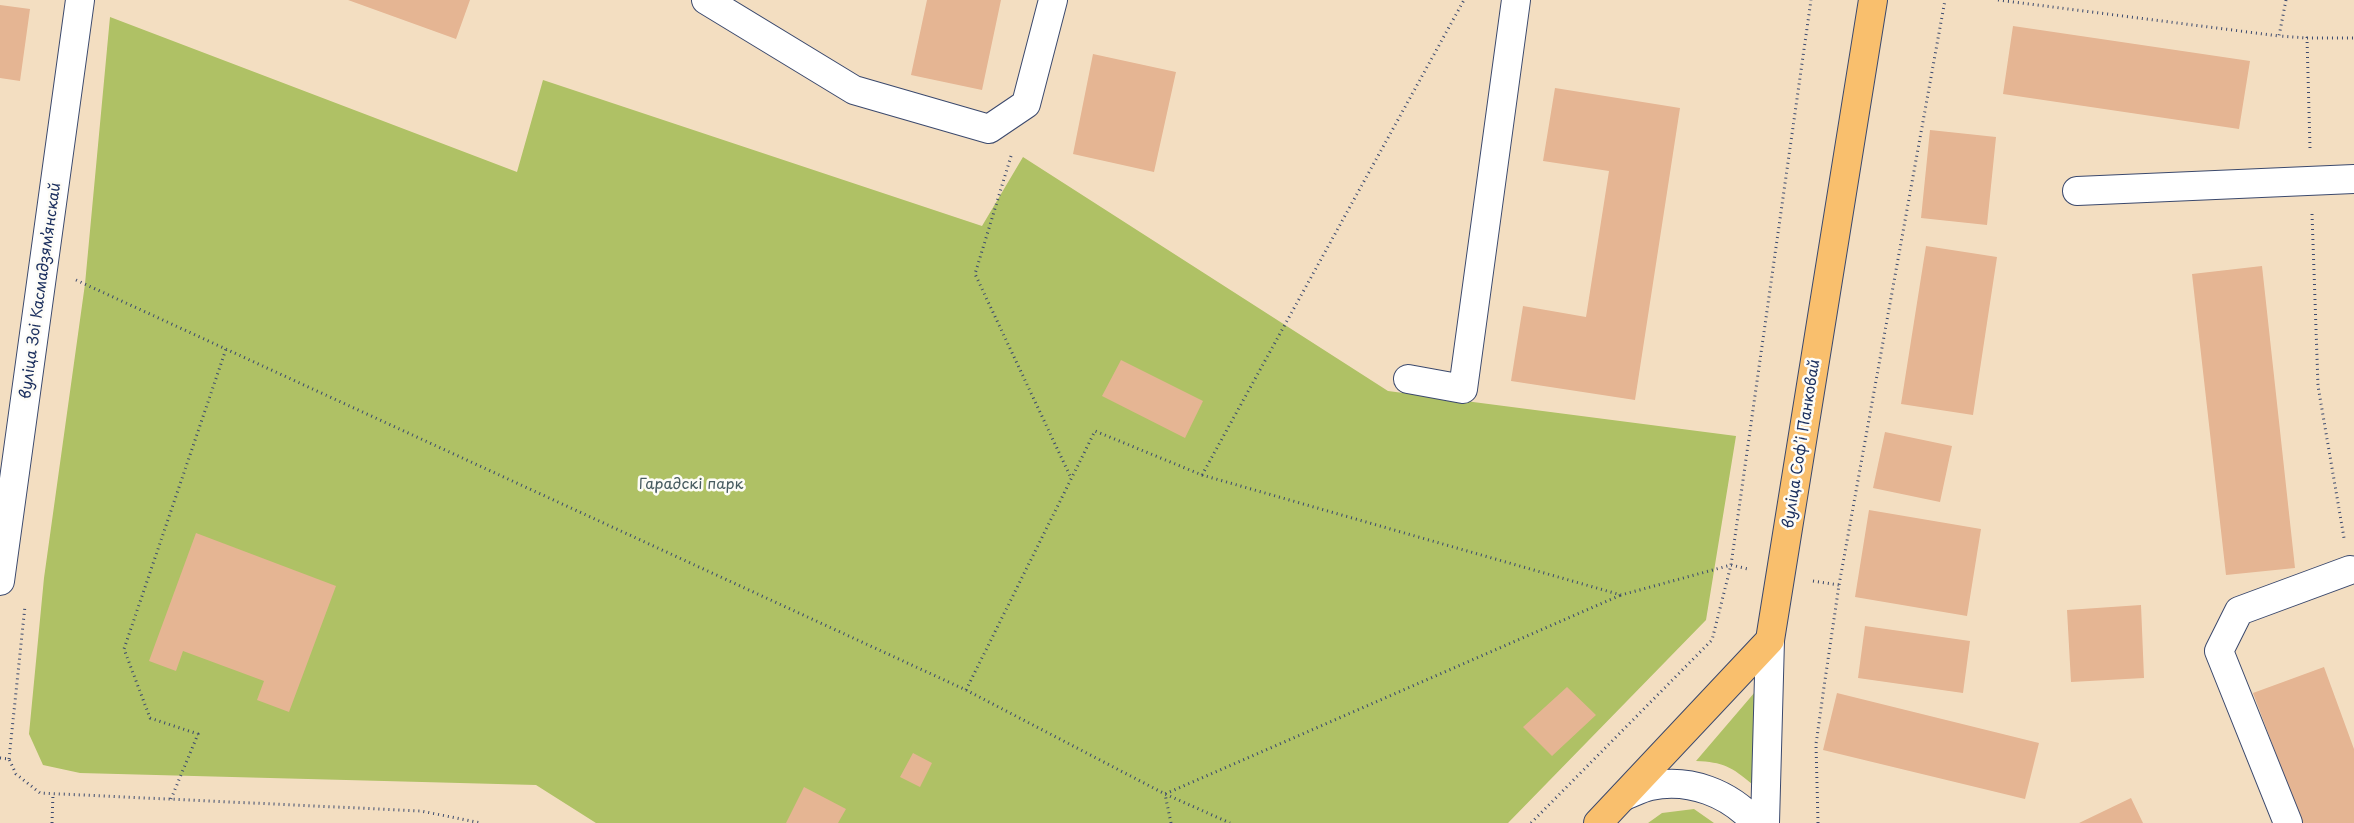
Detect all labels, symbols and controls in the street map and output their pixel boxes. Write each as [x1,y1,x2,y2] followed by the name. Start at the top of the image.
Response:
[17,182,65,400] street label: вуліца Зоі Касмадзямʼянскай
[1780,358,1824,530] street label: вуліца Софʼі Панковай
[639,476,743,494] park label: Гарадскі парк

